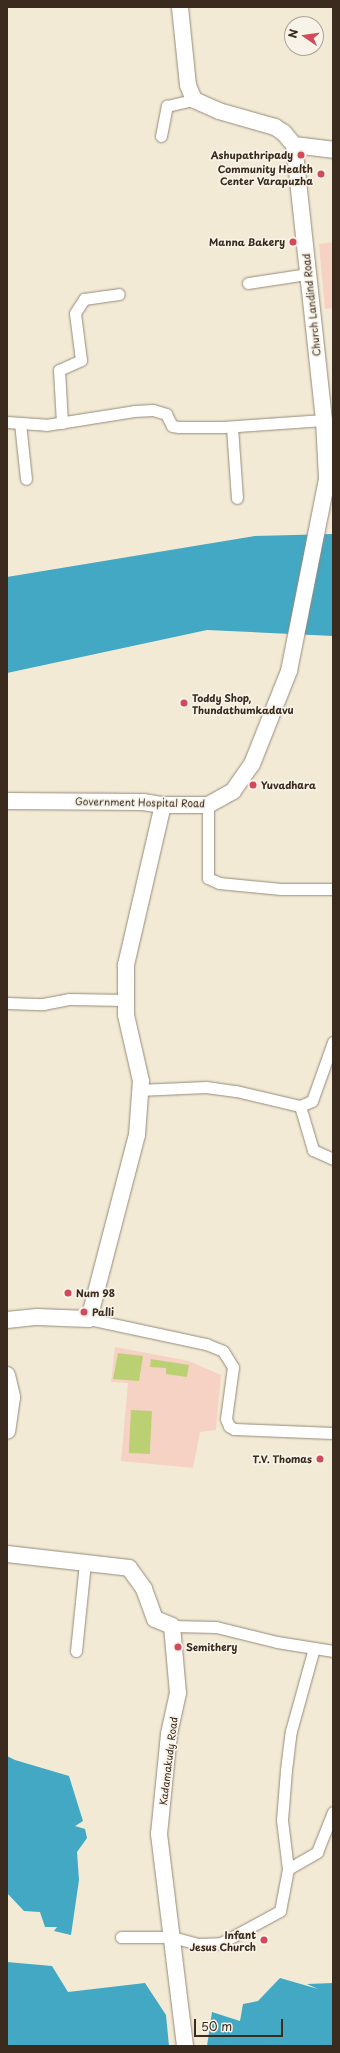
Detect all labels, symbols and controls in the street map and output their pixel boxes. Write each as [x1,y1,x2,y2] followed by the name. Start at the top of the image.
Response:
[284,16,324,56] north arrow
[284,27,302,40] text: N
[211,149,293,161] place label: Ashupathripady
[296,150,306,160] marker: Ashupathripady
[217,162,313,186] place label: Community Health Center Varapuzha
[316,169,326,179] marker: Community Health Center Varapuzha
[209,236,285,248] place label: Manna Bakery
[288,237,298,247] marker: Manna Bakery
[300,253,322,357] street label: Church Landind Road
[192,691,294,714] place label: Toddy Shop, Thundathumkadavu
[179,698,189,708] marker: Toddy Shop, Thundathumkadavu
[261,779,316,791] place label: Yuvadhara
[248,780,258,790] marker: Yuvadhara
[75,795,205,809] street label: Government Hospital Road
[76,1287,115,1299] place label: Num 98
[63,1288,73,1298] marker: Num 98
[92,1306,114,1318] place label: Palli
[79,1307,89,1317] marker: Palli
[252,1453,312,1465] place label: T.V. Thomas
[315,1454,325,1464] marker: T.V. Thomas
[186,1641,237,1653] place label: Semithery
[173,1642,183,1652] marker: Semithery
[157,1716,179,1806] street label: Kadamakudy Road
[189,1928,256,1952] place label: Infant Jesus Church
[259,1935,269,1945] marker: Infant Jesus Church
[196,2011,285,2037] scale bar
[201,2017,232,2035] text: 50 m

